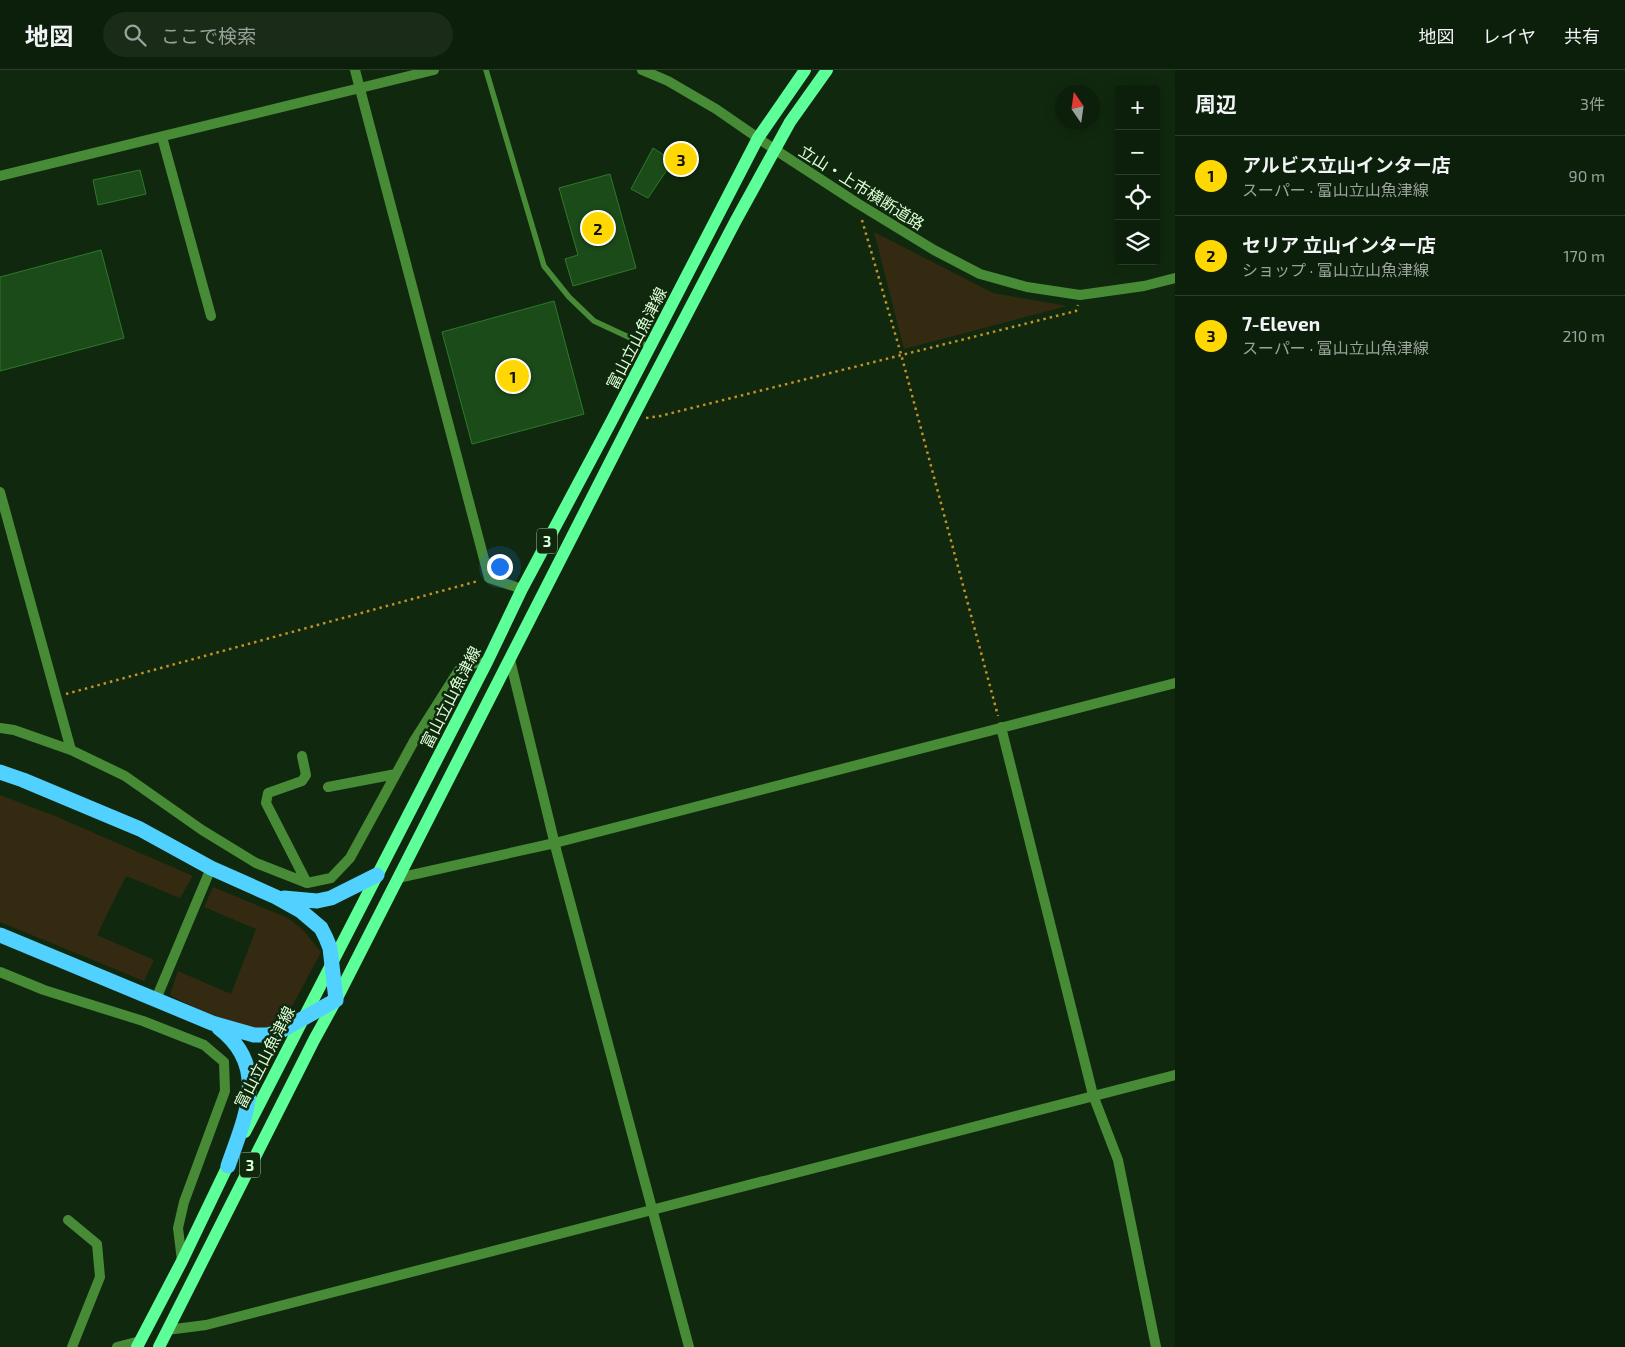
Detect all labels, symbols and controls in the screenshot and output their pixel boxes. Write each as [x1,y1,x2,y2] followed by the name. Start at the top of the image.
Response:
[103,12,453,57] search box
[25,21,73,50] text: 地図
[121,21,149,49] icon: search
[161,24,256,47] text: ここで検索
[1419,25,1455,47] text: 地図
[1483,25,1536,47] text: レイヤ
[1564,25,1600,47] text: 共有
[1055,85,1100,130] north arrow
[1115,85,1160,265] map controls
[1115,85,1160,130] button: +
[1195,91,1237,116] text: 周辺
[1580,94,1605,113] text: 3件
[1115,130,1160,175] button: −
[665,140,697,178] pin: 3
[796,141,928,233] street label: 立山・上市横断道路
[1242,153,1451,176] text: アルビス立山インター店
[1208,166,1214,185] text: 1
[1569,166,1605,185] text: 90 m
[1115,175,1160,220] button: locate
[1242,180,1429,199] text: スーパー · 富山立山魚津線
[582,209,614,247] pin: 2
[1115,220,1160,265] button: layers
[1242,233,1436,256] text: セリア 立山インター店
[1206,246,1216,265] text: 2
[1563,246,1605,265] text: 170 m
[1242,260,1429,279] text: ショップ · 富山立山魚津線
[602,284,670,392] street label: 富山立山魚津線
[1242,312,1320,335] text: 7-Eleven
[1206,326,1216,345] text: 3
[1562,326,1605,345] text: 210 m
[1242,338,1429,357] text: スーパー · 富山立山魚津線
[497,357,529,395] pin: 1
[537,528,557,554] road number: 3
[487,554,513,580] your location
[416,643,484,751] street label: 富山立山魚津線
[230,1003,298,1111] street label: 富山立山魚津線
[240,1152,260,1178] road number: 3

